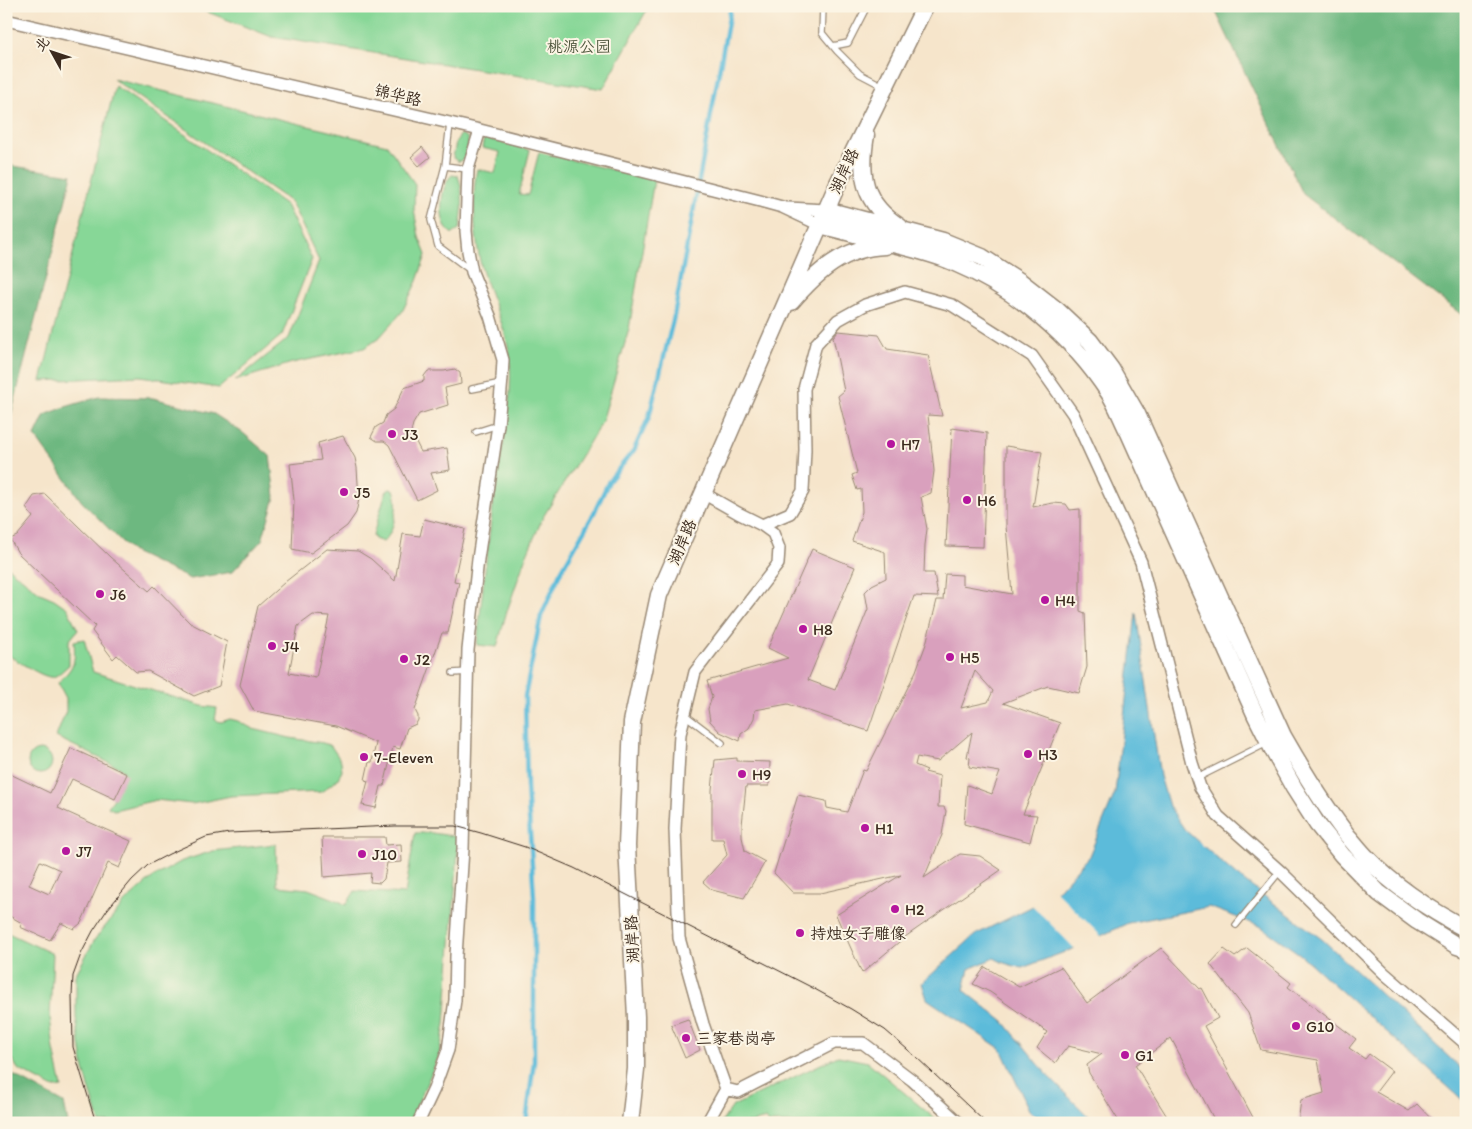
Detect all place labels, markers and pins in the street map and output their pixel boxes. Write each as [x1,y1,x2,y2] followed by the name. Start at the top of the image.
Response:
[402,425,419,444] place label: J3
[386,428,398,440] marker: J3
[901,435,920,454] place label: H7
[885,438,897,450] marker: H7
[354,483,370,502] place label: J5
[338,486,350,498] marker: J5
[977,491,997,510] place label: H6
[961,494,973,506] marker: H6
[110,585,126,604] place label: J6
[94,588,106,600] marker: J6
[1055,591,1076,610] place label: H4
[1039,594,1051,606] marker: H4
[813,620,833,639] place label: H8
[797,623,809,635] marker: H8
[282,637,300,656] place label: J4
[266,640,278,652] marker: J4
[960,648,979,667] place label: H5
[414,650,431,669] place label: J2
[944,651,956,663] marker: H5
[398,653,410,665] marker: J2
[1038,745,1058,764] place label: H3
[374,748,433,767] place label: 7-Eleven
[1022,748,1034,760] marker: H3
[358,751,370,763] marker: 7-Eleven
[752,765,771,784] place label: H9
[736,768,748,780] marker: H9
[875,819,894,838] place label: H1
[859,822,871,834] marker: H1
[76,842,92,861] place label: J7
[60,845,72,857] marker: J7
[372,845,397,864] place label: J10
[356,848,368,860] marker: J10
[905,900,925,919] place label: H2
[889,903,901,915] marker: H2
[810,924,906,943] place label: 持烛女子雕像
[794,927,806,939] marker: 持烛女子雕像
[1306,1017,1334,1036] place label: G10
[1290,1020,1302,1032] marker: G10
[696,1029,776,1048] place label: 三家巷岗亭
[680,1032,692,1044] marker: 三家巷岗亭
[1135,1046,1154,1065] place label: G1
[1119,1049,1131,1061] marker: G1

